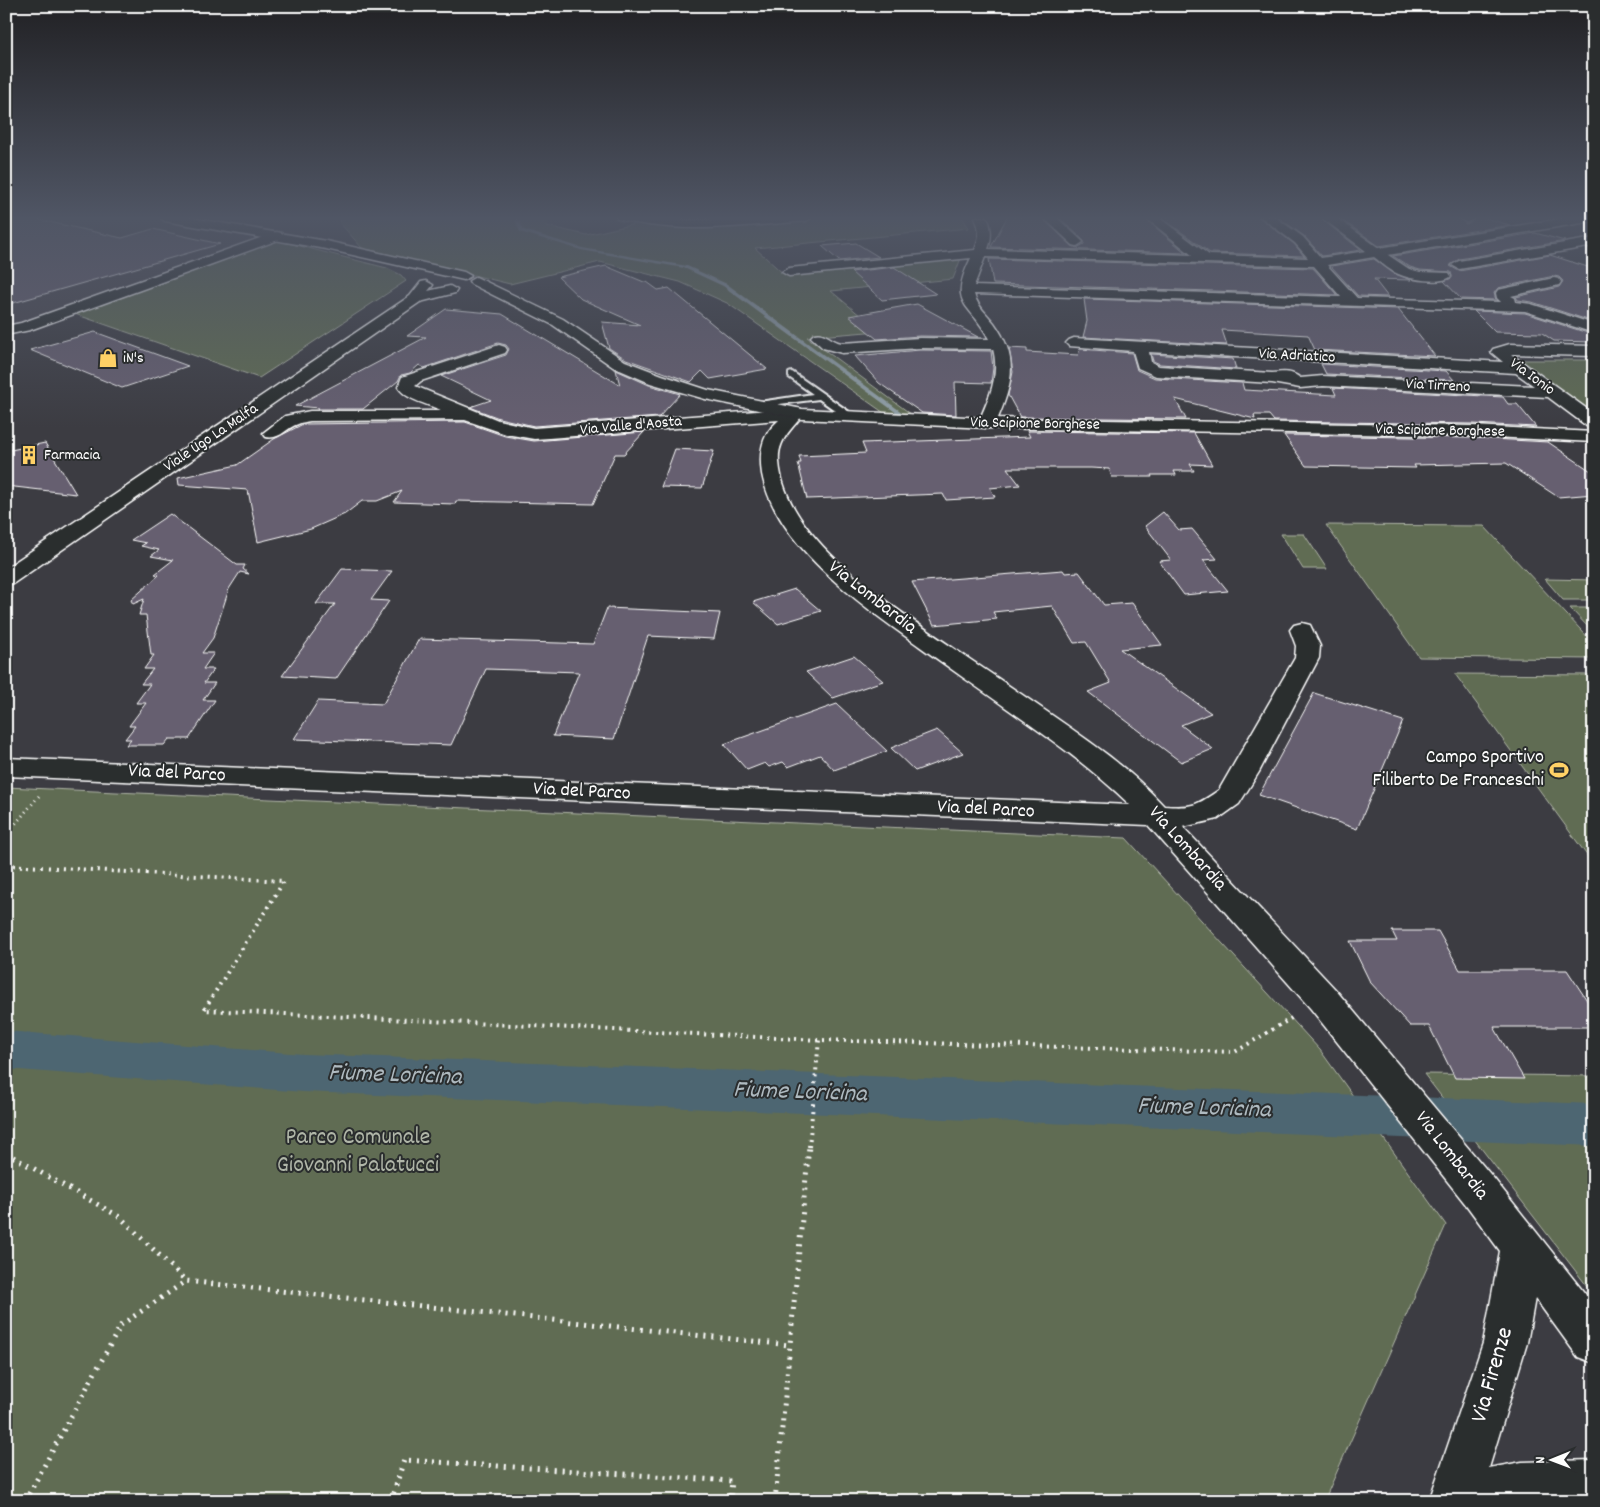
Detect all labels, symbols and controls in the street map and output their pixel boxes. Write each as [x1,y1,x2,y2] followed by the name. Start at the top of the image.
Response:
[1258,343,1336,369] street label: Via Adriatico
[97,347,119,369] shop icon: iN's
[123,347,144,370] place label: iN's
[1504,353,1560,401] street label: Via Ionio
[1405,373,1471,399] street label: Via Tirreno
[159,398,263,478] street label: Viale Ugo La Malfa
[579,410,683,442] street label: Via Valle d'Aosta
[970,411,1100,437] street label: Via Scipione Borghese
[1375,418,1505,444] street label: Via Scipione Borghese
[18,444,40,466] building icon: Farmacia
[44,444,100,467] place label: Farmacia
[822,554,923,642] street label: Via Lombardia
[1372,744,1544,795] place label: Campo Sportivo Filiberto De Franceschi
[128,757,227,791] street label: Via del Parco
[1548,759,1570,781] sports icon: Campo Sportivo Filiberto De Franceschi
[533,775,632,809] street label: Via del Parco
[937,793,1036,827] street label: Via del Parco
[1141,800,1233,898] street label: Via Lombardia
[328,1056,464,1096] water label: Fiume Loricina
[733,1073,869,1113] water label: Fiume Loricina
[1137,1089,1273,1129] water label: Fiume Loricina
[1407,1106,1495,1207] street label: Via Lombardia
[277,1121,439,1183] park label: Parco Comunale Giovanni Palatucci
[1463,1323,1523,1427] street label: Via Firenze
[1528,1434,1578,1484] north arrow
[1531,1456,1551,1464] text: N

